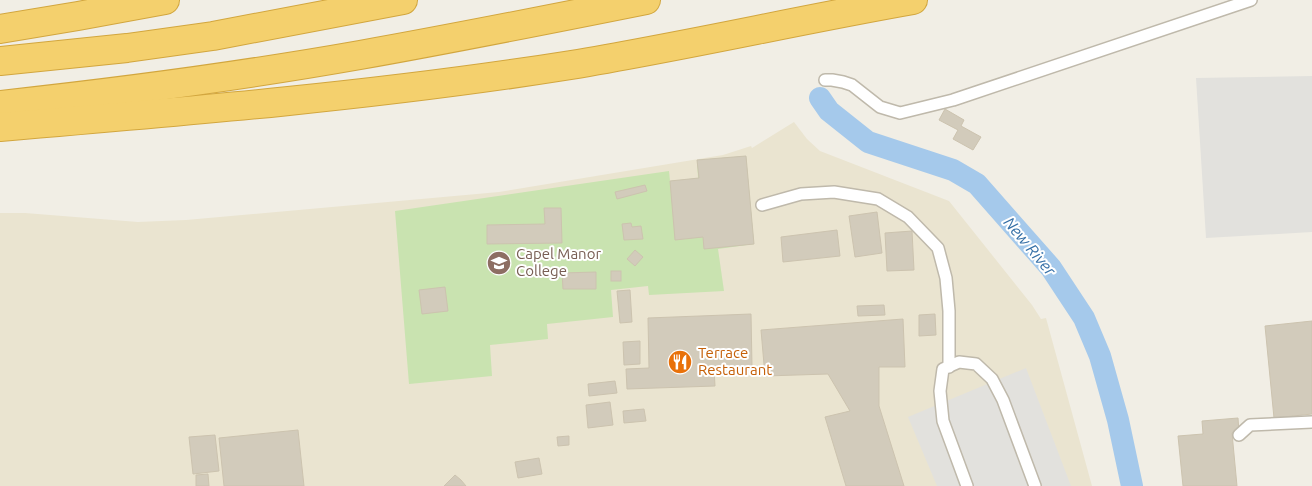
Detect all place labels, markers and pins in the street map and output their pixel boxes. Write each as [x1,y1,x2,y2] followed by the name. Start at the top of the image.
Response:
[516,245,601,279] place label: Capel Manor College
[486,250,512,276] school or university icon: Capel Manor College
[698,344,772,378] place label: Terrace Restaurant
[667,349,693,375] restaurant icon: Terrace Restaurant

